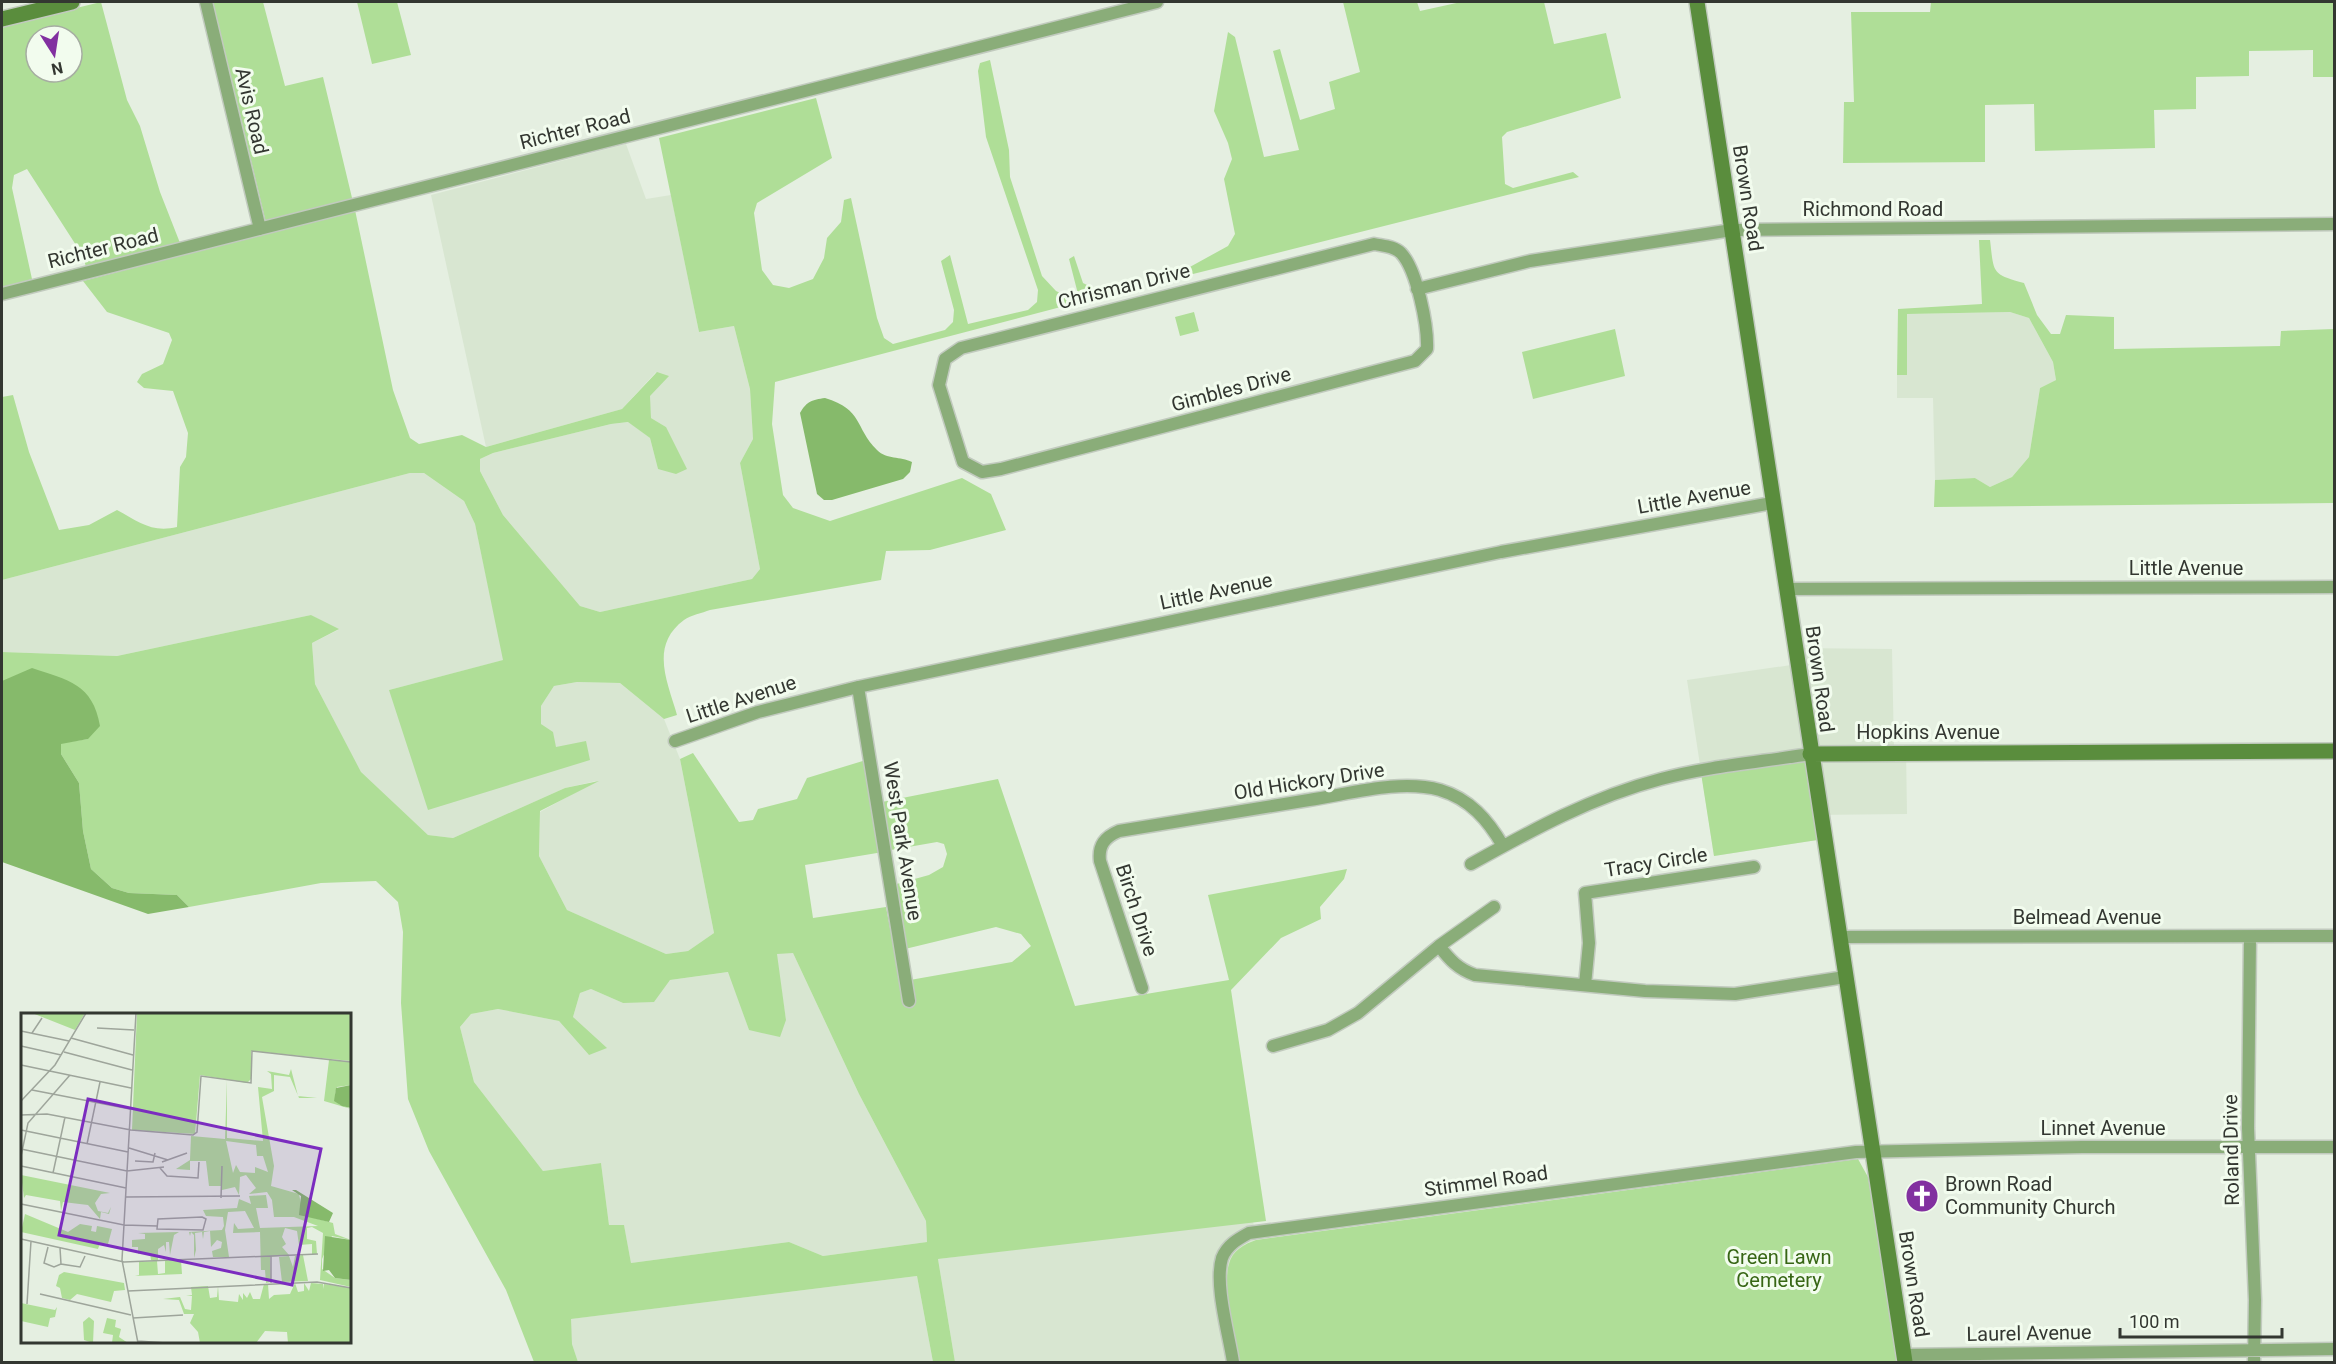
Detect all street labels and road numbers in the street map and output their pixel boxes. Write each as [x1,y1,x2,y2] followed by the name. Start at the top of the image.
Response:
[230,65,274,157] street label: Avis Road
[517,104,633,154] street label: Richter Road
[1728,143,1768,253] street label: Brown Road
[1803,197,1943,221] street label: Richmond Road
[45,223,161,273] street label: Richter Road
[1055,258,1193,314] street label: Chrisman Drive
[1169,361,1293,417] street label: Gimbles Drive
[1636,475,1752,519] street label: Little Avenue
[2129,556,2243,580] street label: Little Avenue
[1157,567,1275,615] street label: Little Avenue
[1801,624,1839,734] street label: Brown Road
[683,670,799,728] street label: Little Avenue
[1856,720,2000,744] street label: Hopkins Avenue
[1232,757,1386,805] street label: Old Hickory Drive
[879,760,927,922] street label: West Park Avenue
[1603,842,1709,882] street label: Tracy Circle
[1111,861,1163,959] street label: Birch Drive
[2013,905,2161,929] street label: Belmead Avenue
[2218,1094,2244,1206] street label: Roland Drive
[2040,1116,2166,1140] street label: Linnet Avenue
[1423,1160,1549,1202] street label: Stimmel Road
[1894,1229,1934,1339] street label: Brown Road
[1966,1320,2092,1346] street label: Laurel Avenue

